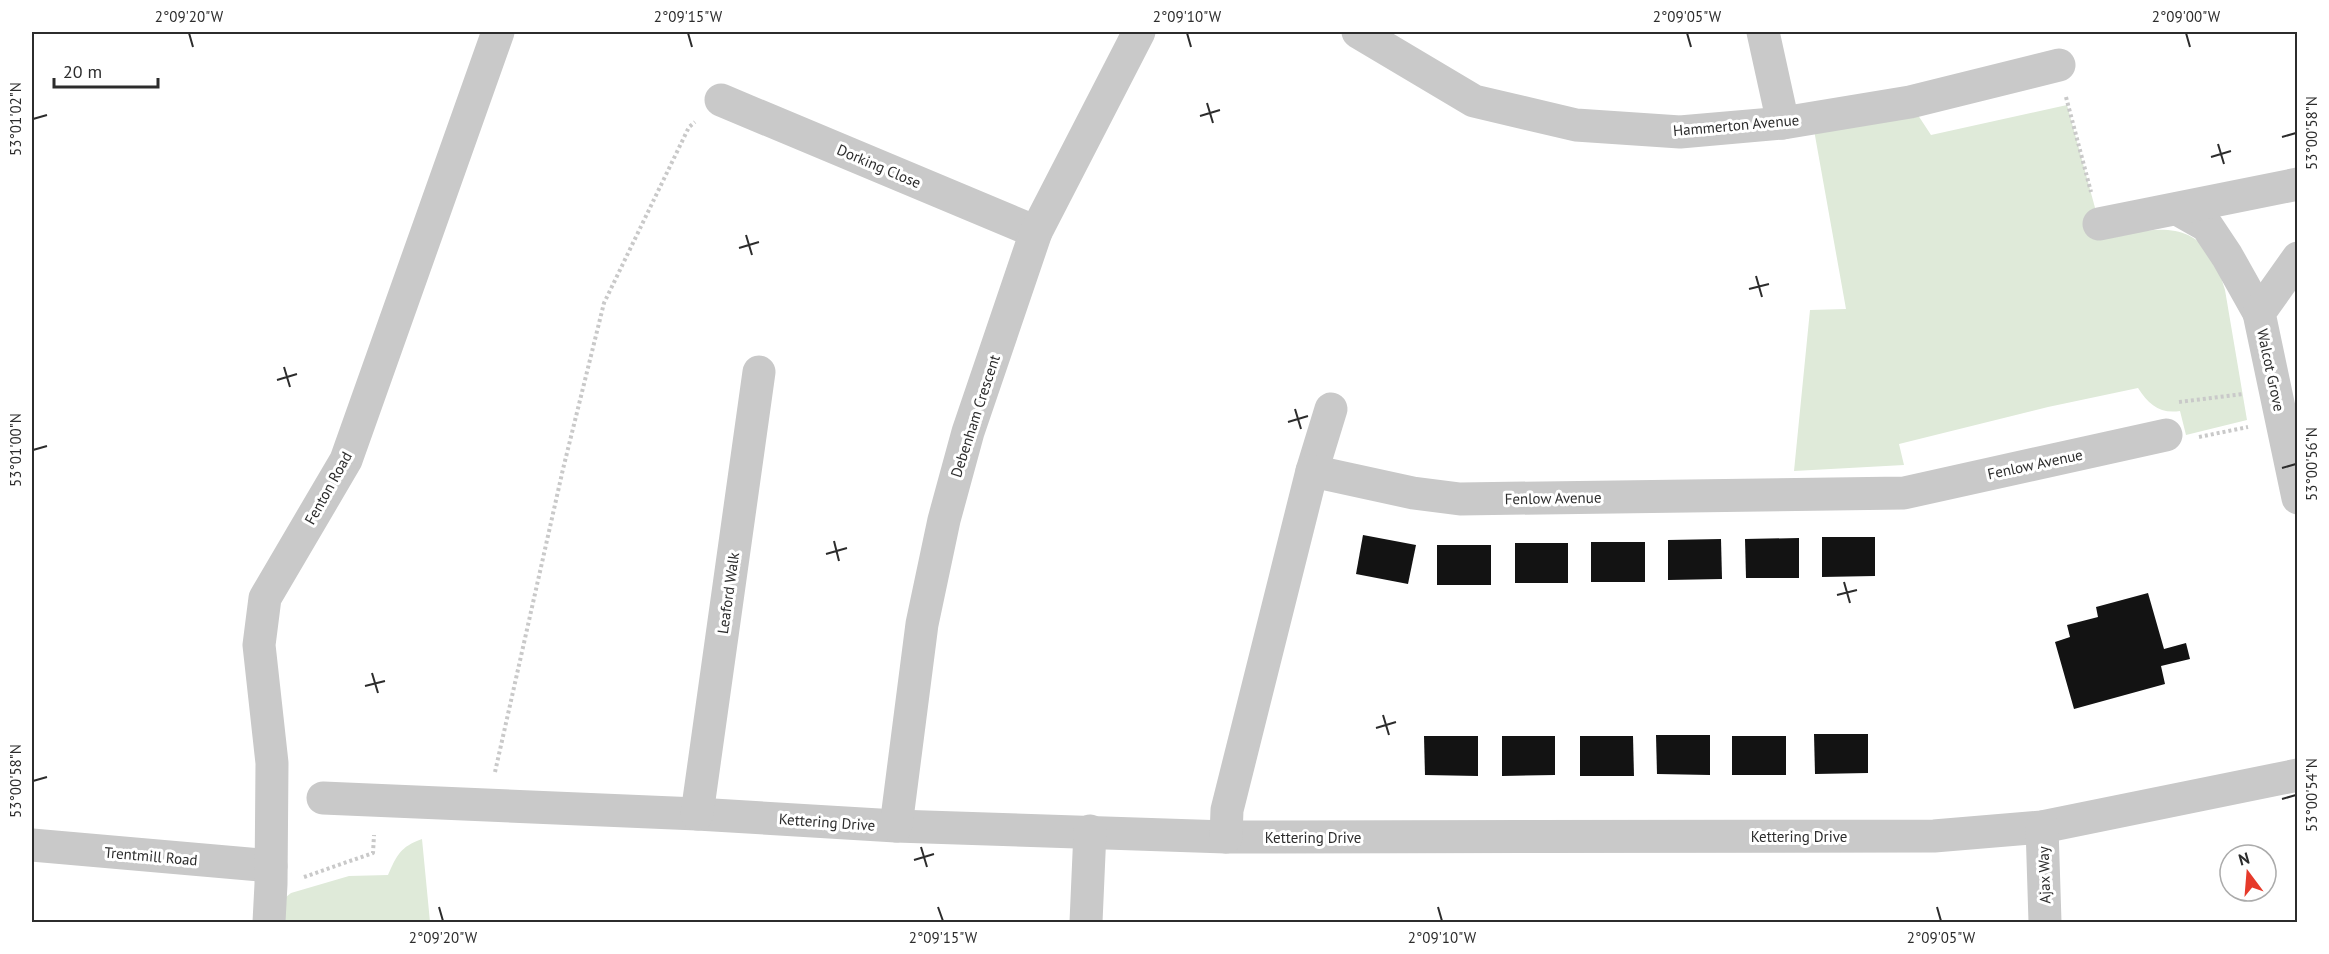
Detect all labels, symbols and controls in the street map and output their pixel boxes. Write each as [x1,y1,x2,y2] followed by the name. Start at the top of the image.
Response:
[155,7,224,26] text: 2°09'20"W
[654,7,723,26] text: 2°09'15"W
[1153,7,1222,26] text: 2°09'10"W
[1653,7,1722,26] text: 2°09'05"W
[2152,7,2221,26] text: 2°09'00"W
[54,51,158,89] scale bar
[63,60,102,83] text: 20 m
[6,82,25,156] text: 53°01'02"N
[2302,96,2321,170] text: 53°00'58"N
[1672,110,1800,140] street label: Hammerton Avenue
[834,140,924,192] street label: Dorking Close
[2253,327,2289,413] street label: Walcot Grove
[946,352,1004,480] street label: Debenham Crescent
[6,413,25,487] text: 53°01'00"N
[2302,427,2321,501] text: 53°00'56"N
[1986,445,2084,483] street label: Fenlow Avenue
[300,448,356,528] street label: Fenton Road
[1504,488,1602,508] street label: Fenlow Avenue
[713,550,743,635] street label: Leaford Walk
[6,744,25,818] text: 53°00'58"N
[2302,758,2321,832] text: 53°00'54"N
[778,809,876,835] street label: Kettering Drive
[1751,827,1847,846] street label: Kettering Drive
[1265,828,1361,847] street label: Kettering Drive
[104,842,198,870] street label: Trentmill Road
[2218,843,2278,903] north arrow
[2034,846,2054,904] street label: Ajax Way
[2236,848,2252,870] text: N
[409,928,478,947] text: 2°09'20"W
[909,928,978,947] text: 2°09'15"W
[1408,928,1477,947] text: 2°09'10"W
[1907,928,1976,947] text: 2°09'05"W

